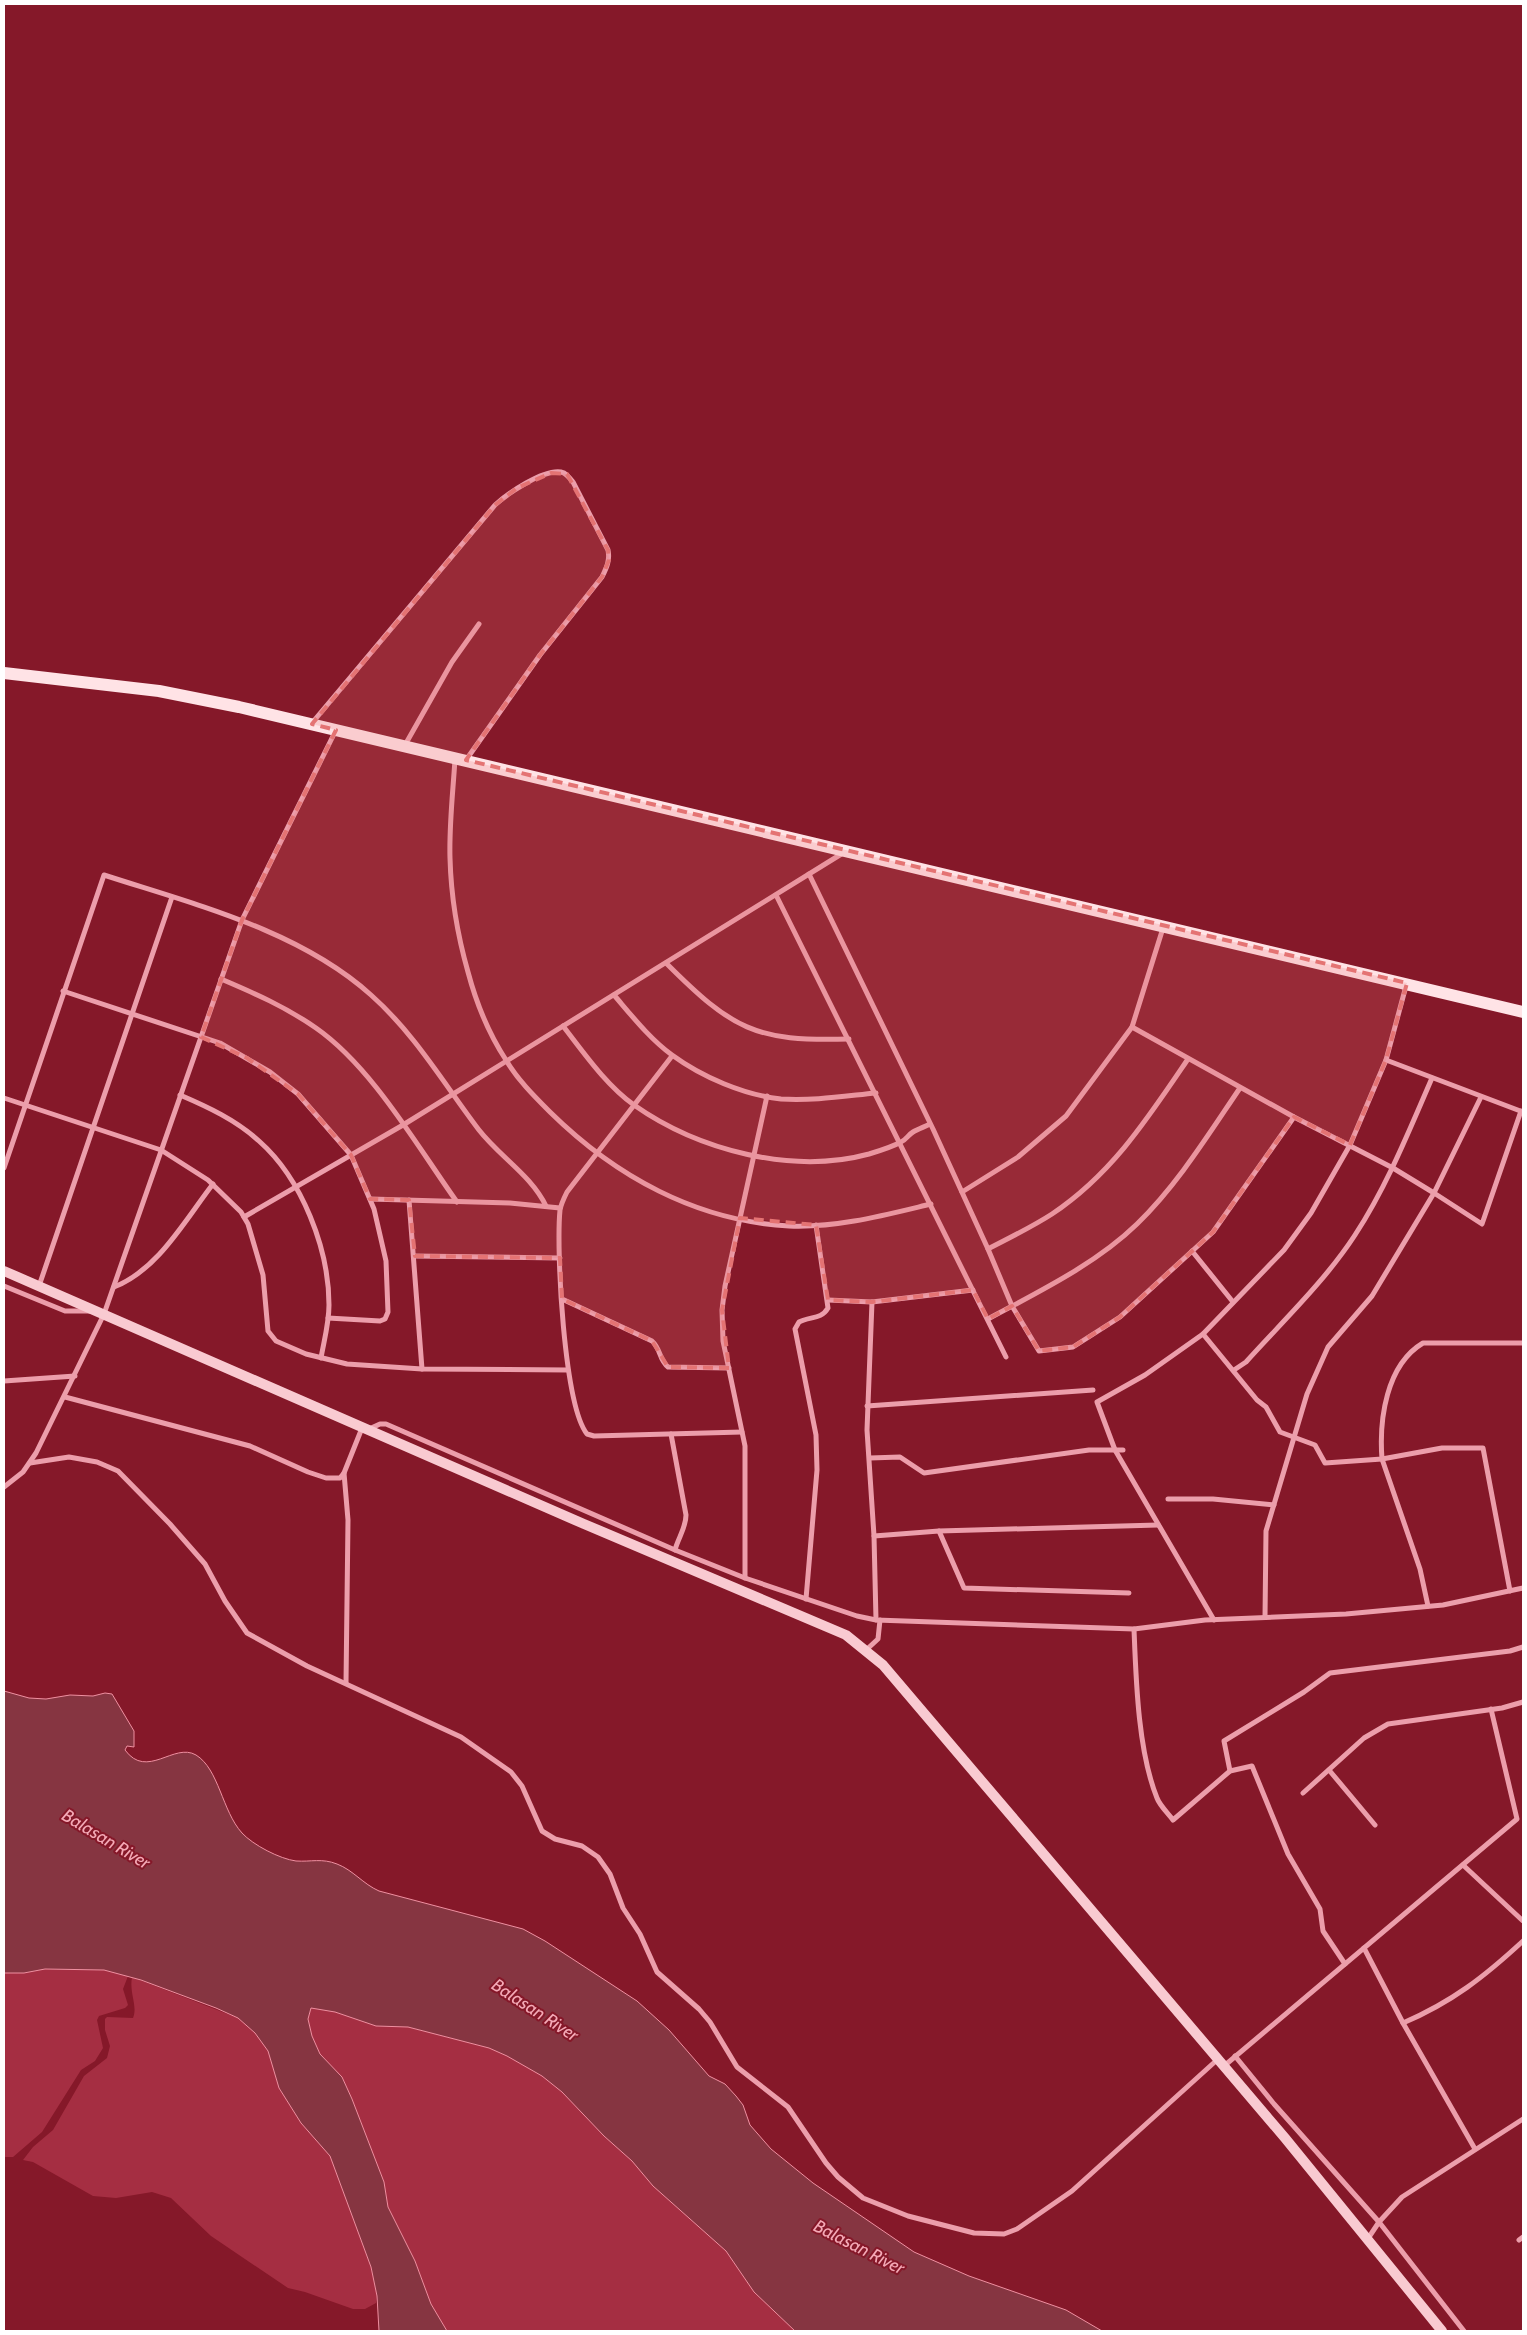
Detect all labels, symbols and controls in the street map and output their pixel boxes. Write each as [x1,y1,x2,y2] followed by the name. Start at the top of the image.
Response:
[58,1804,155,1875] water label: Balasan River
[488,1974,584,2047] water label: Balasan River
[810,2215,909,2280] water label: Balasan River

